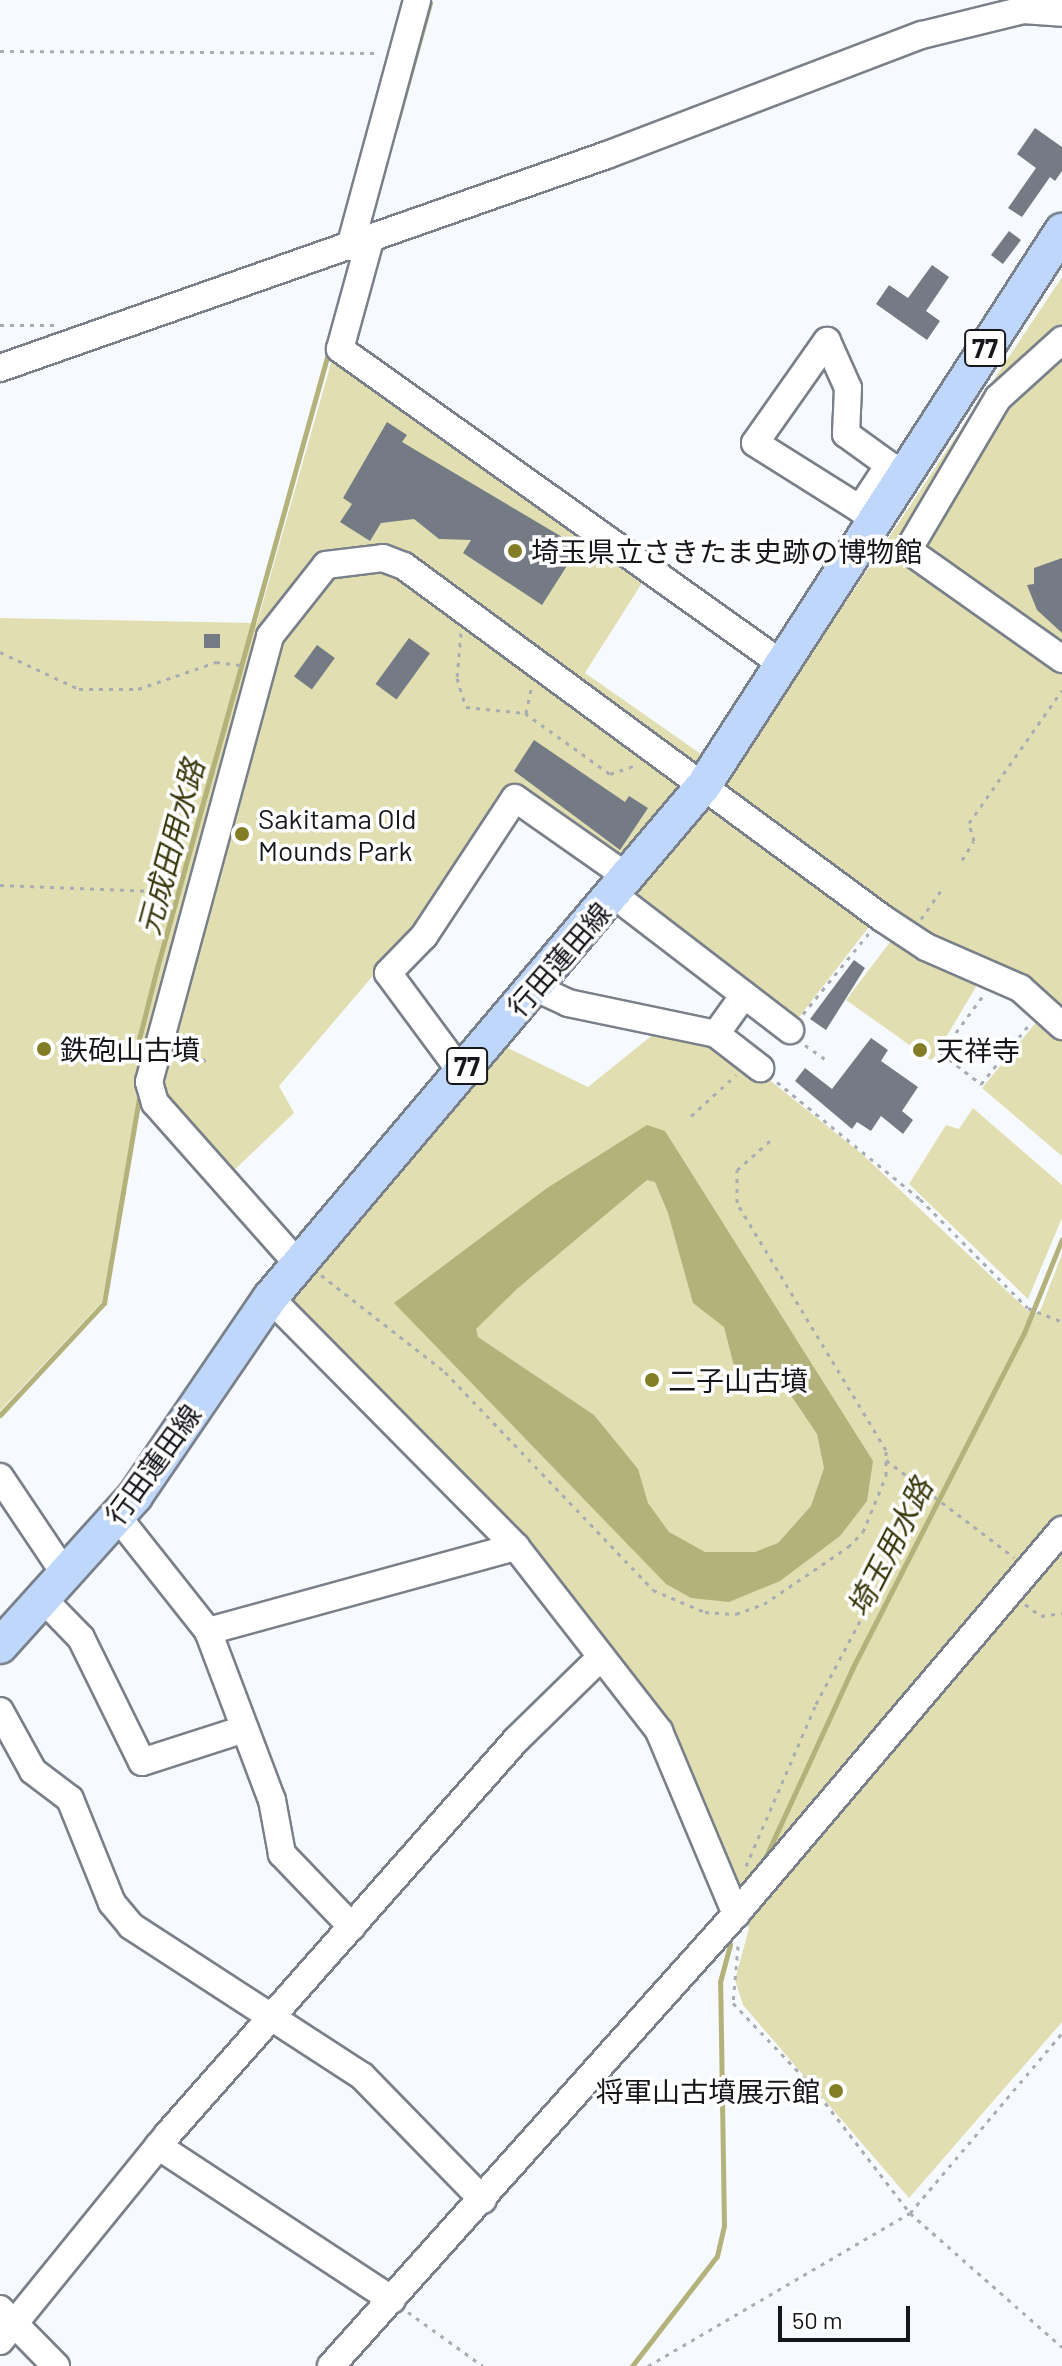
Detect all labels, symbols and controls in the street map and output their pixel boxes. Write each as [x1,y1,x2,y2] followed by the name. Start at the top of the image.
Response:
[963,326,1007,370] road number: 77
[531,534,923,568] place label: 埼玉県立さきたま史跡の博物館
[506,542,524,560] marker: 埼玉県立さきたま史跡の博物館
[129,755,211,939] water label: 元成田用水路
[258,801,416,867] place label: Sakitama Old Mounds Park
[233,825,251,843] marker: Sakitama Old Mounds Park
[500,895,618,1023] street label: 行田蓮田線
[60,1032,200,1066] place label: 鉄砲山古墳
[936,1033,1020,1067] place label: 天祥寺
[35,1040,53,1058] marker: 鉄砲山古墳
[911,1041,929,1059] marker: 天祥寺
[445,1044,489,1088] road number: 77
[668,1363,808,1397] place label: 二子山古墳
[643,1371,661,1389] marker: 二子山古墳
[98,1397,208,1531] street label: 行田蓮田線
[839,1472,939,1622] water label: 埼玉用水路
[596,2074,820,2108] place label: 将軍山古墳展示館
[827,2082,845,2100] marker: 将軍山古墳展示館
[782,2290,914,2340] scale bar
[792,2305,843,2334] text: 50 m

